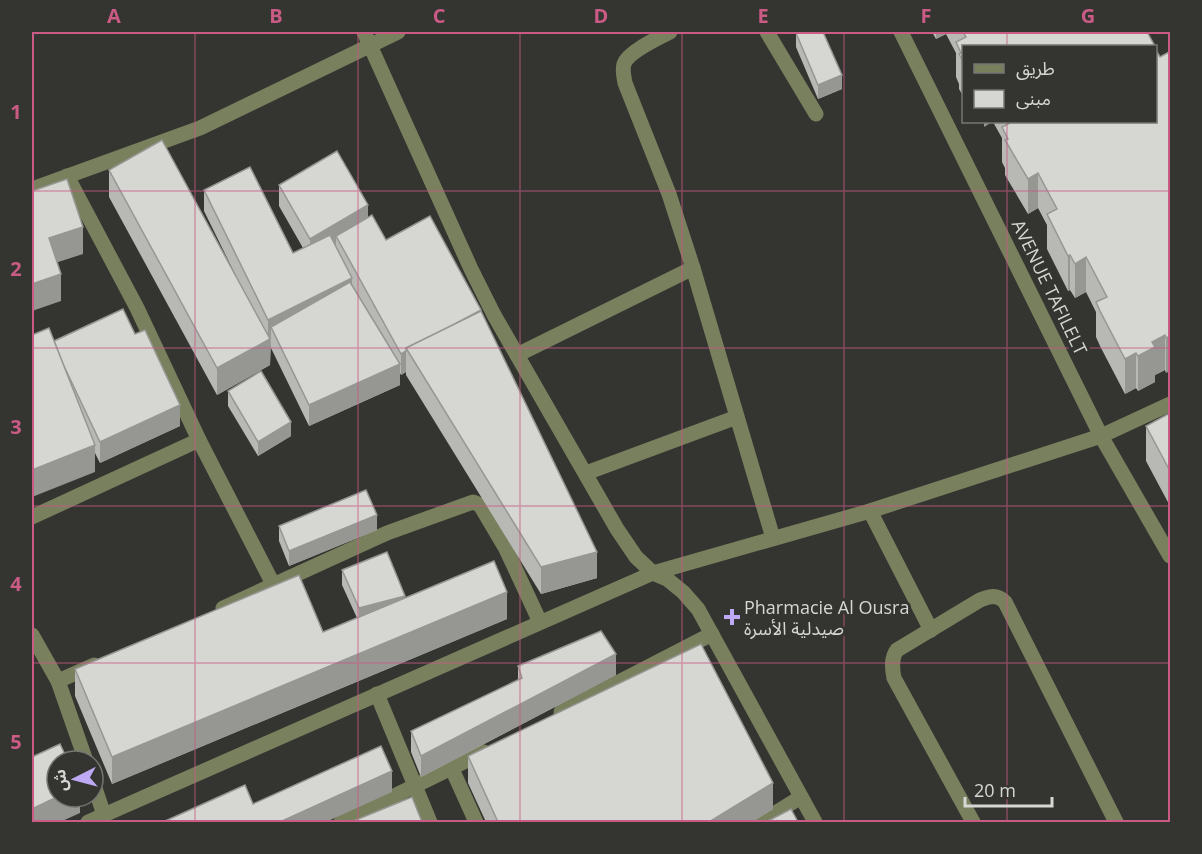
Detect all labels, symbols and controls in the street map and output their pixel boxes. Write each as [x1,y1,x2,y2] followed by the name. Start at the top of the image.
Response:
[107,2,121,29] text: A
[269,2,283,29] text: B
[433,2,446,29] text: C
[594,2,608,29] text: D
[757,2,769,29] text: E
[921,2,931,29] text: F
[1081,2,1095,29] text: G
[962,45,1157,123] legend
[1016,56,1055,80] text: طريق
[1016,86,1051,110] text: مبنى
[10,98,22,125] text: 1
[1007,215,1093,359] street label: AVENUE TAFILELT
[10,255,22,282] text: 2
[10,413,22,440] text: 3
[10,570,22,597] text: 4
[744,595,909,640] place label: Pharmacie Al Ousra صيدلية الأسرة
[725,610,739,624] marker: Pharmacie Al Ousra صيدلية الأسرة
[10,728,22,755] text: 5
[45,749,105,809] north arrow
[48,768,72,793] text: ش
[965,770,1052,808] scale bar
[974,778,1016,802] text: 20 m

